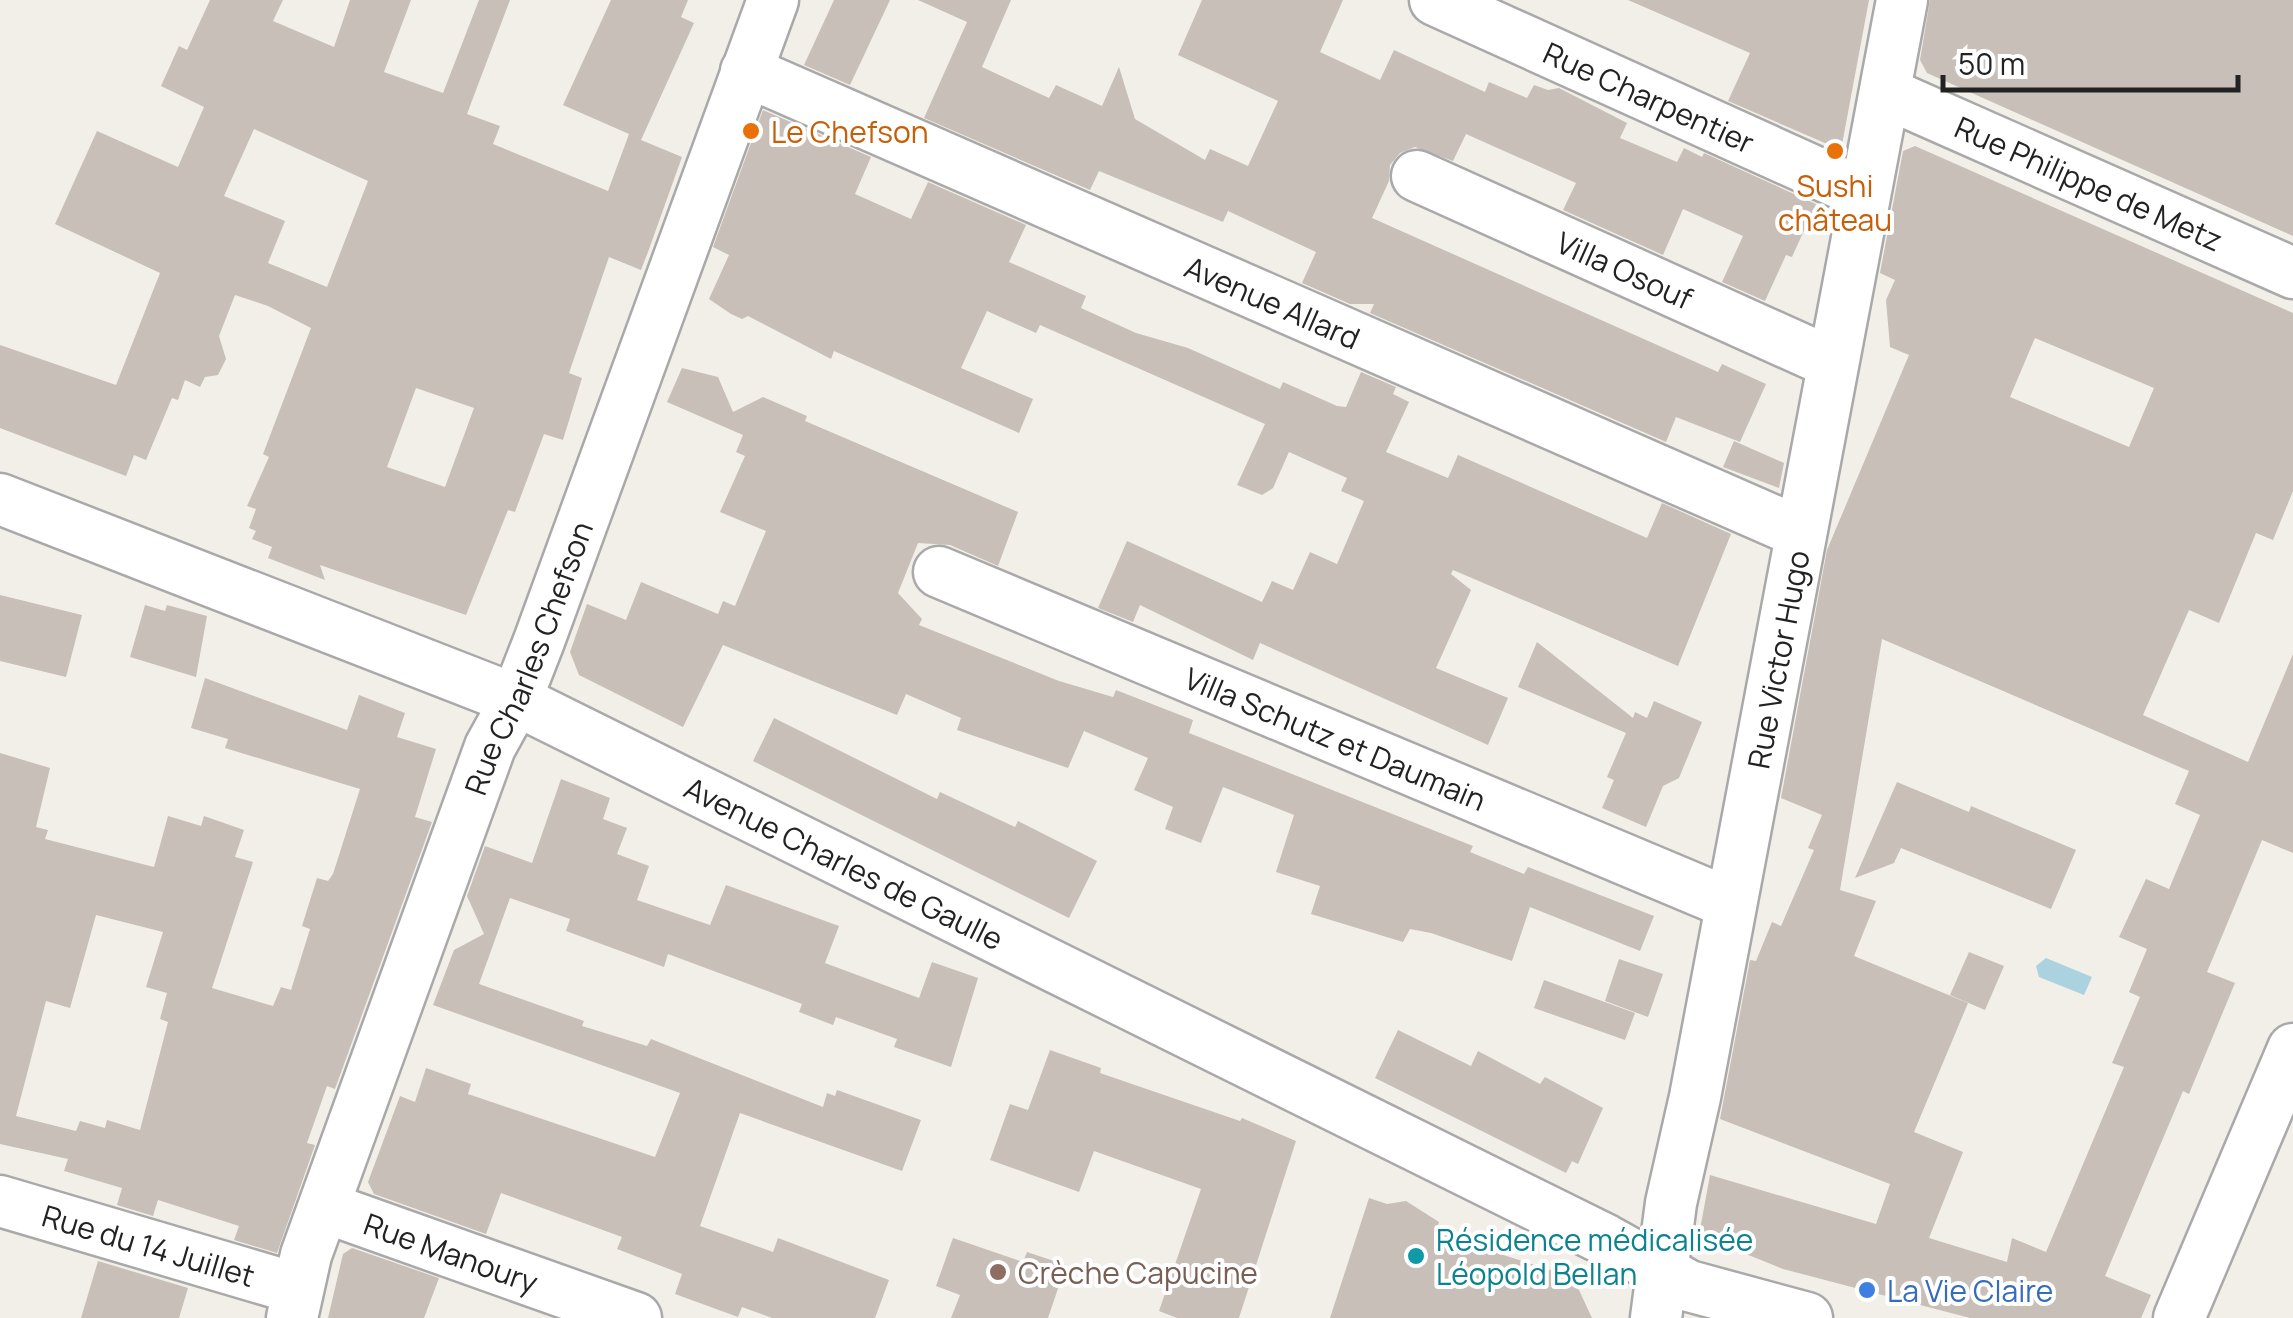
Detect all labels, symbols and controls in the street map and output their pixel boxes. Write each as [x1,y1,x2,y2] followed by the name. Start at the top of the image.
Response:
[1943,30,2238,92] scale bar
[1537,31,1761,162] street label: Rue Charpentier
[1958,43,2025,84] text: 50 m
[1949,106,2229,260] street label: Rue Philippe de Metz
[771,111,929,152] place label: Le Chefson
[740,120,762,142] marker: Le Chefson
[1824,140,1846,162] marker: Sushi château
[1778,165,1892,240] place label: Sushi château
[1550,221,1700,318] street label: Villa Osouf
[1179,245,1367,358] street label: Avenue Allard
[454,515,602,800] street label: Rue Charles Chefson
[1737,547,1818,772] street label: Rue Victor Hugo
[1179,657,1492,820] street label: Villa Schutz et Daumain
[678,766,1010,959] street label: Avenue Charles de Gaulle
[38,1194,260,1296] street label: Rue du 14 Juillet
[359,1202,544,1302] street label: Rue Manoury
[1436,1219,1753,1294] place label: Résidence médicalisée Léopold Bellan
[1405,1245,1427,1267] marker: Résidence médicalisée Léopold Bellan
[1018,1252,1258,1293] place label: Crèche Capucine
[987,1261,1009,1283] marker: Crèche Capucine
[1887,1270,2053,1311] place label: La Vie Claire
[1856,1279,1878,1301] marker: La Vie Claire

